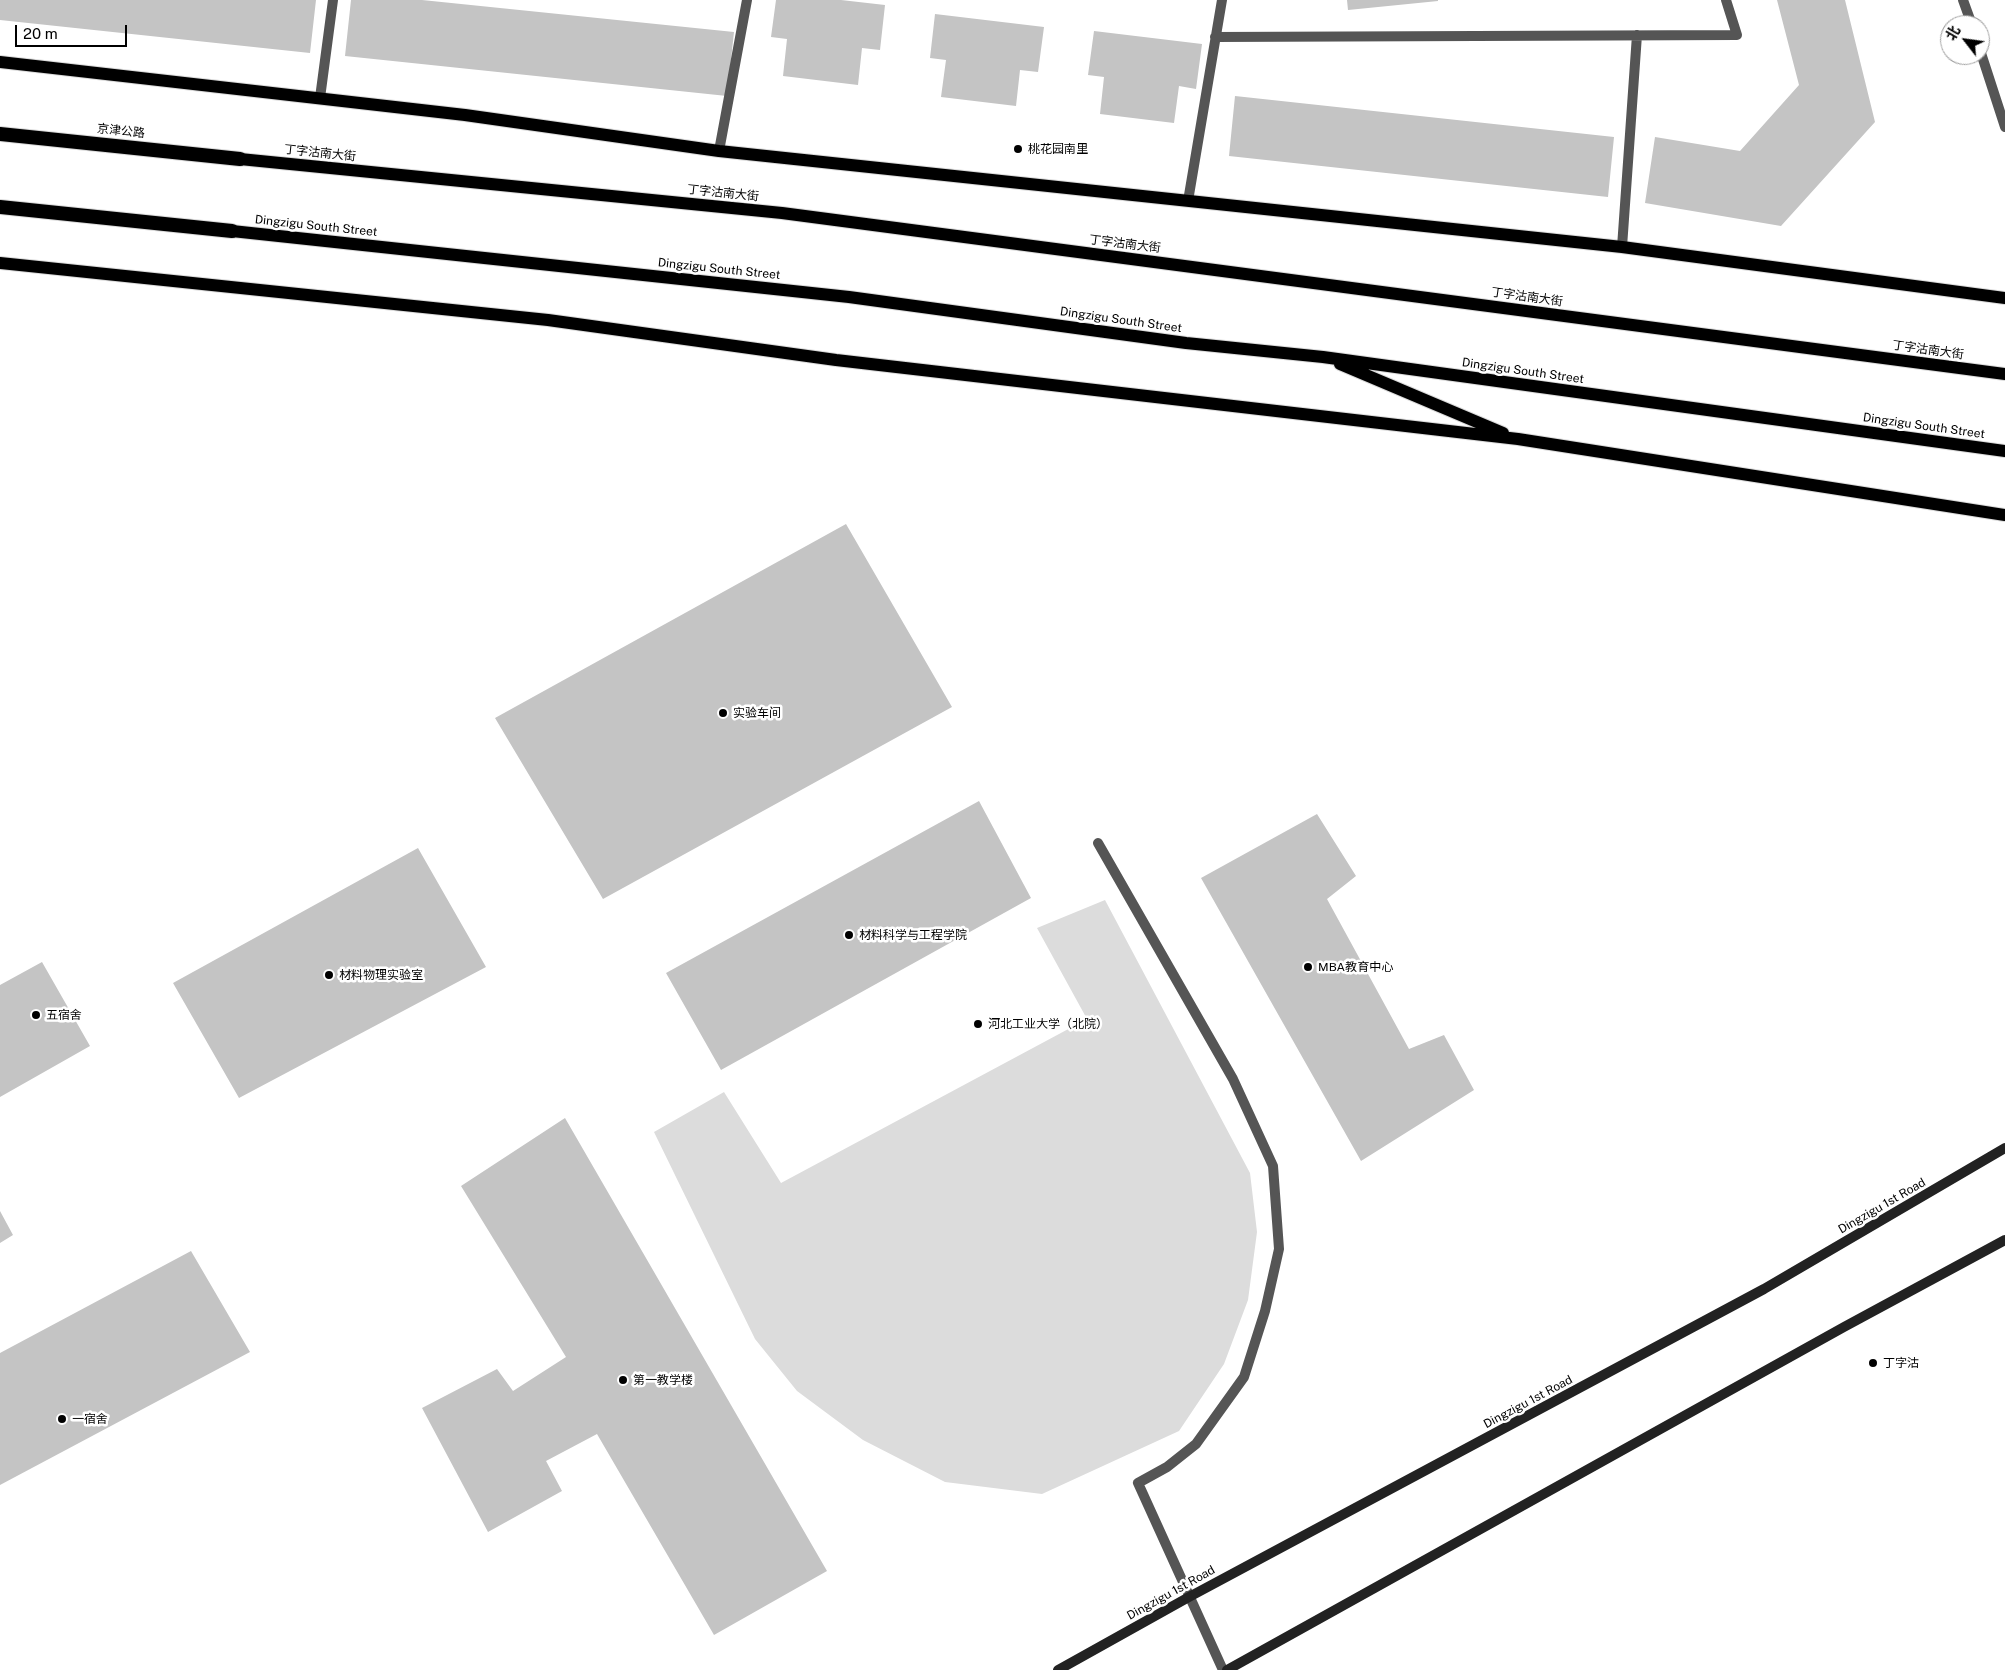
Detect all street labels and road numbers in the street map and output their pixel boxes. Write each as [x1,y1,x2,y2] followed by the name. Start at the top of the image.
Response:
[96,121,146,141] street label: 京津公路
[283,142,357,164] street label: 丁字沽南大街
[686,182,760,204] street label: 丁字沽南大街
[254,212,378,240] street label: Dingzigu South Street
[1088,232,1162,256] street label: 丁字沽南大街
[657,255,781,283] street label: Dingzigu South Street
[1490,285,1564,309] street label: 丁字沽南大街
[1059,304,1183,336] street label: Dingzigu South Street
[1891,338,1965,362] street label: 丁字沽南大街
[1461,355,1585,387] street label: Dingzigu South Street
[1862,410,1986,442] street label: Dingzigu South Street
[1836,1175,1928,1237] street label: Dingzigu 1st Road
[1481,1373,1575,1431] street label: Dingzigu 1st Road
[1124,1563,1218,1623] street label: Dingzigu 1st Road

